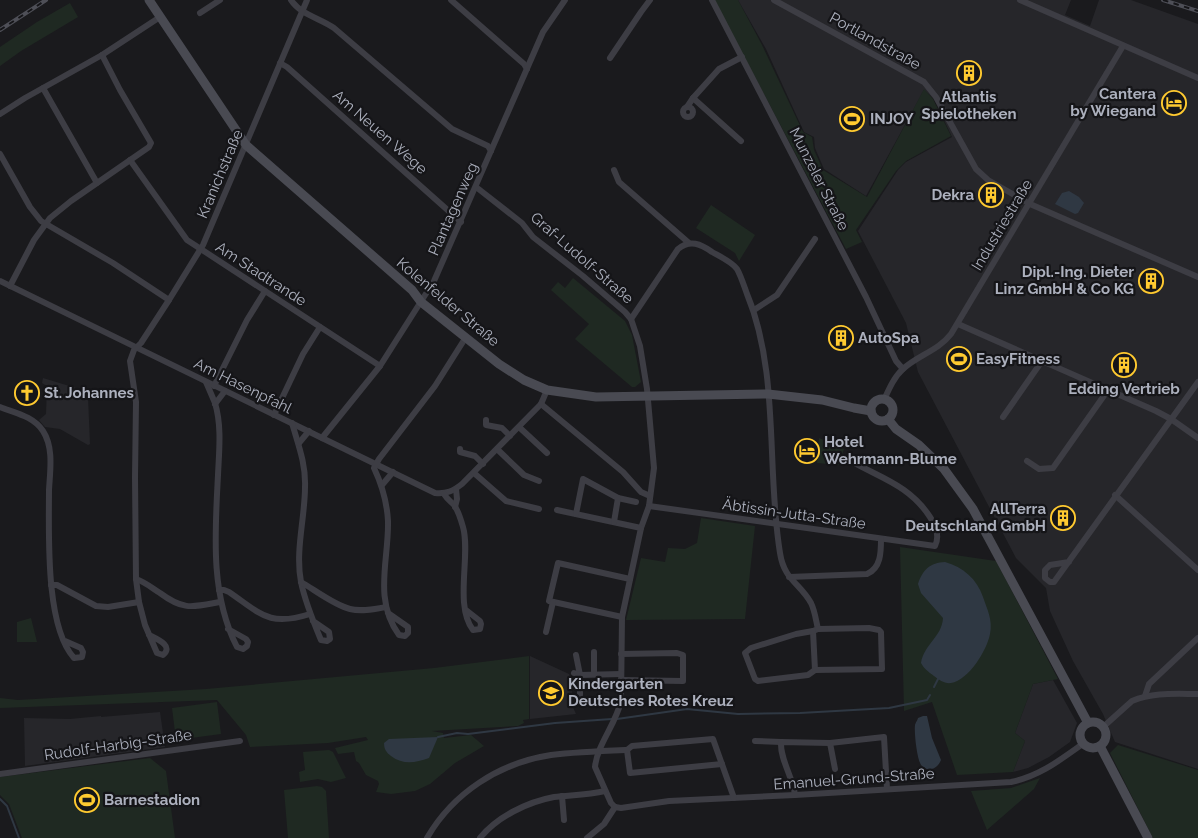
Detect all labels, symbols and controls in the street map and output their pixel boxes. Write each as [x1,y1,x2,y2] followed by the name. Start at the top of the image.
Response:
[826,9,924,74] street label: Portlandstraße
[956,60,982,86] building icon: Atlantis Spielotheken
[1070,85,1156,120] place label: Cantera by Wiegand
[329,86,431,178] street label: Am Neuen Wege
[921,88,1017,123] place label: Atlantis Spielotheken
[1161,90,1187,116] hotel icon: Cantera by Wiegand
[839,106,865,132] sports icon: INJOY
[870,110,914,128] place label: INJOY
[785,125,853,234] street label: Munzeler Straße
[193,127,247,221] street label: Kranichstraße
[424,160,482,258] street label: Plantagenweg
[968,176,1036,274] street label: Industriestraße
[978,182,1004,208] building icon: Dekra
[932,186,974,204] place label: Dekra
[527,208,637,308] street label: Graf-Ludolf-Straße
[212,238,310,310] street label: Am Stadtrande
[393,254,503,350] street label: Kolenfelder Straße
[995,263,1134,298] place label: Dipl.-Ing. Dieter Linz GmbH & Co KG
[1138,268,1164,294] building icon: Dipl.-Ing. Dieter Linz GmbH & Co KG
[828,325,854,351] building icon: AutoSpa
[858,329,919,347] place label: AutoSpa
[946,346,972,372] sports icon: EasyFitness
[976,350,1060,368] place label: EasyFitness
[1111,352,1137,378] building icon: Edding Vertrieb
[191,355,296,418] street label: Am Hasenpfahl
[14,380,40,406] church icon: St. Johannes
[1068,380,1180,398] place label: Edding Vertrieb
[44,384,134,402] place label: St. Johannes
[824,433,957,468] place label: Hotel Wehrmann-Blume
[794,438,820,464] hotel icon: Hotel Wehrmann-Blume
[721,494,867,533] street label: Äbtissin-Jutta-Straße
[905,500,1046,535] place label: AllTerra Deutschland GmbH
[1050,505,1076,531] building icon: AllTerra Deutschland GmbH
[568,675,733,710] place label: Kindergarten Deutsches Rotes Kreuz
[538,680,564,706] school or university icon: Kindergarten Deutsches Rotes Kreuz
[43,726,193,764] street label: Rudolf-Harbig-Straße
[773,764,935,794] street label: Emanuel-Grund-Straße
[74,787,100,813] sports icon: Barnestadion
[104,791,200,809] place label: Barnestadion

